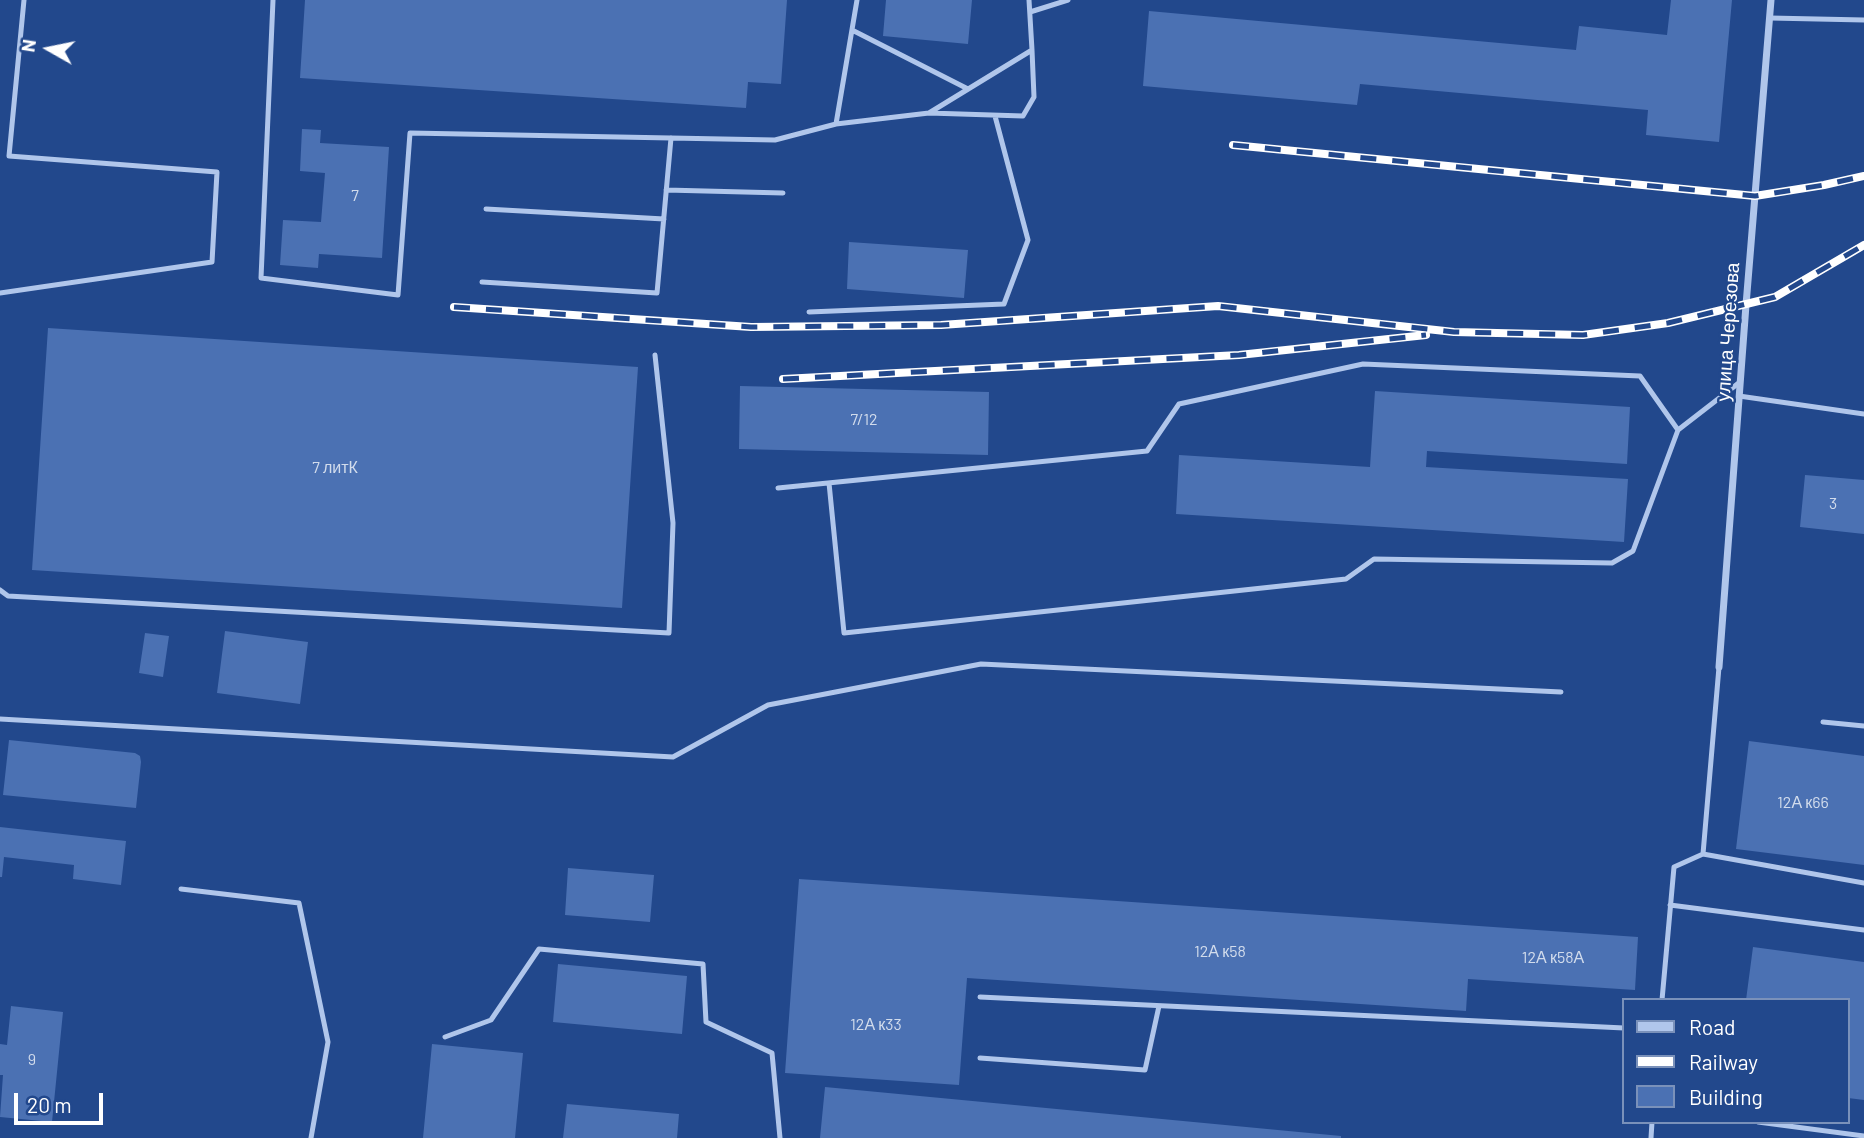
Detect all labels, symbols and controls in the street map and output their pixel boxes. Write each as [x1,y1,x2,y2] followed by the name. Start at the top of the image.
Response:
[14,14,84,84] north arrow
[15,38,40,54] text: N
[351,186,359,206] house number: 7
[1712,262,1744,402] street label: улица Черезова
[850,410,878,430] house number: 7/12
[312,458,358,478] house number: 7 литК
[1829,494,1837,514] house number: 3
[1777,793,1829,813] house number: 12А к66
[1194,942,1246,962] house number: 12А к58
[1522,948,1584,968] house number: 12А к58А
[1622,998,1850,1124] legend
[1689,1014,1735,1039] text: Road
[850,1015,902,1035] house number: 12А к33
[1689,1049,1758,1074] text: Railway
[28,1050,36,1070] house number: 9
[18,1078,107,1122] scale bar
[1689,1084,1763,1109] text: Building
[27,1092,72,1117] text: 20 m

